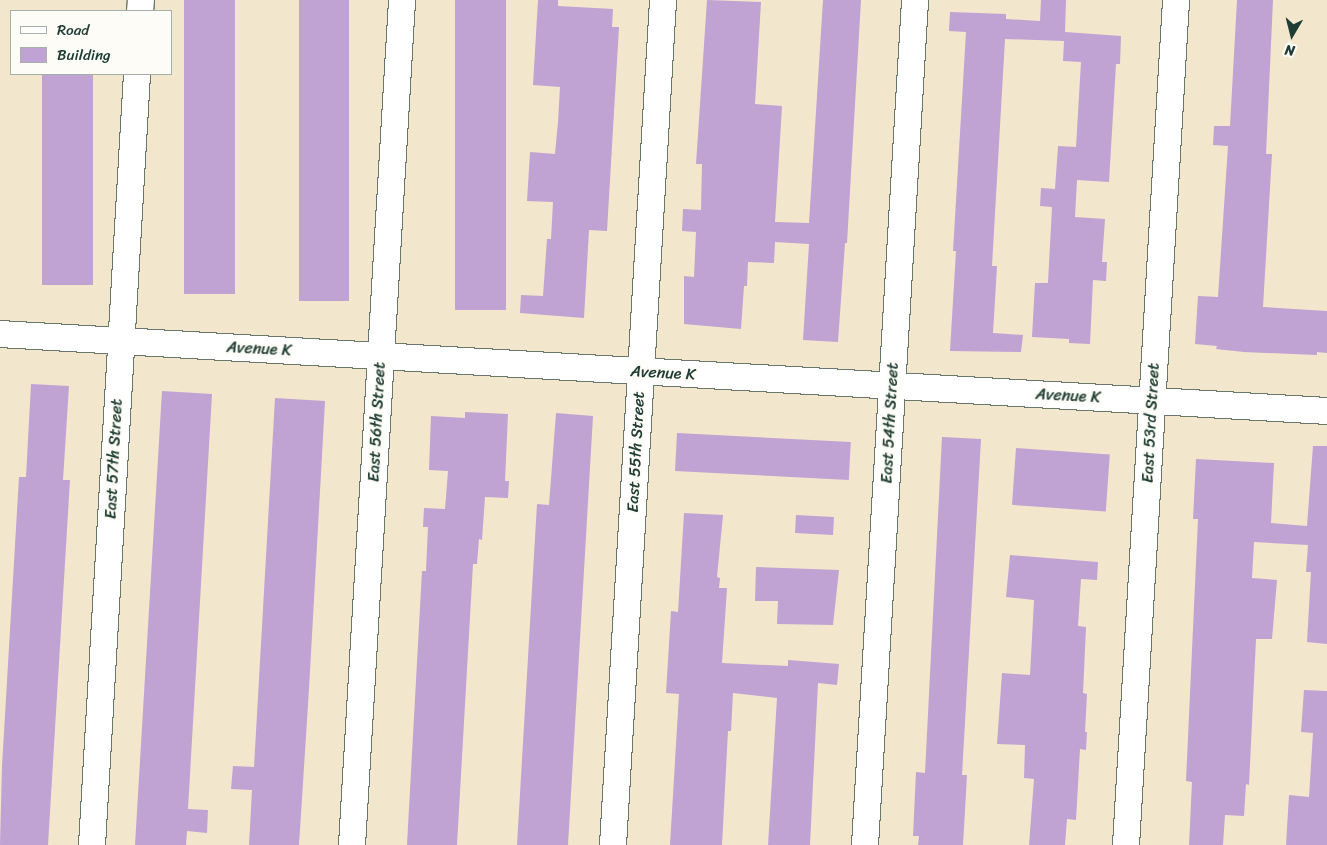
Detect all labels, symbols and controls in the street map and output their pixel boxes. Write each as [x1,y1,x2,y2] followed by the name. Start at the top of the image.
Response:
[10,10,172,75] legend
[1267,10,1317,60] north arrow
[57,17,89,43] text: Road
[1283,37,1296,63] text: N
[57,42,111,68] text: Building
[226,338,292,360] street label: Avenue K
[364,361,390,483] street label: East 56th Street
[630,362,696,384] street label: Avenue K
[877,362,903,484] street label: East 54th Street
[1138,363,1164,483] street label: East 53rd Street
[1035,385,1101,407] street label: Avenue K
[623,391,649,513] street label: East 55th Street
[101,398,127,520] street label: East 57th Street

